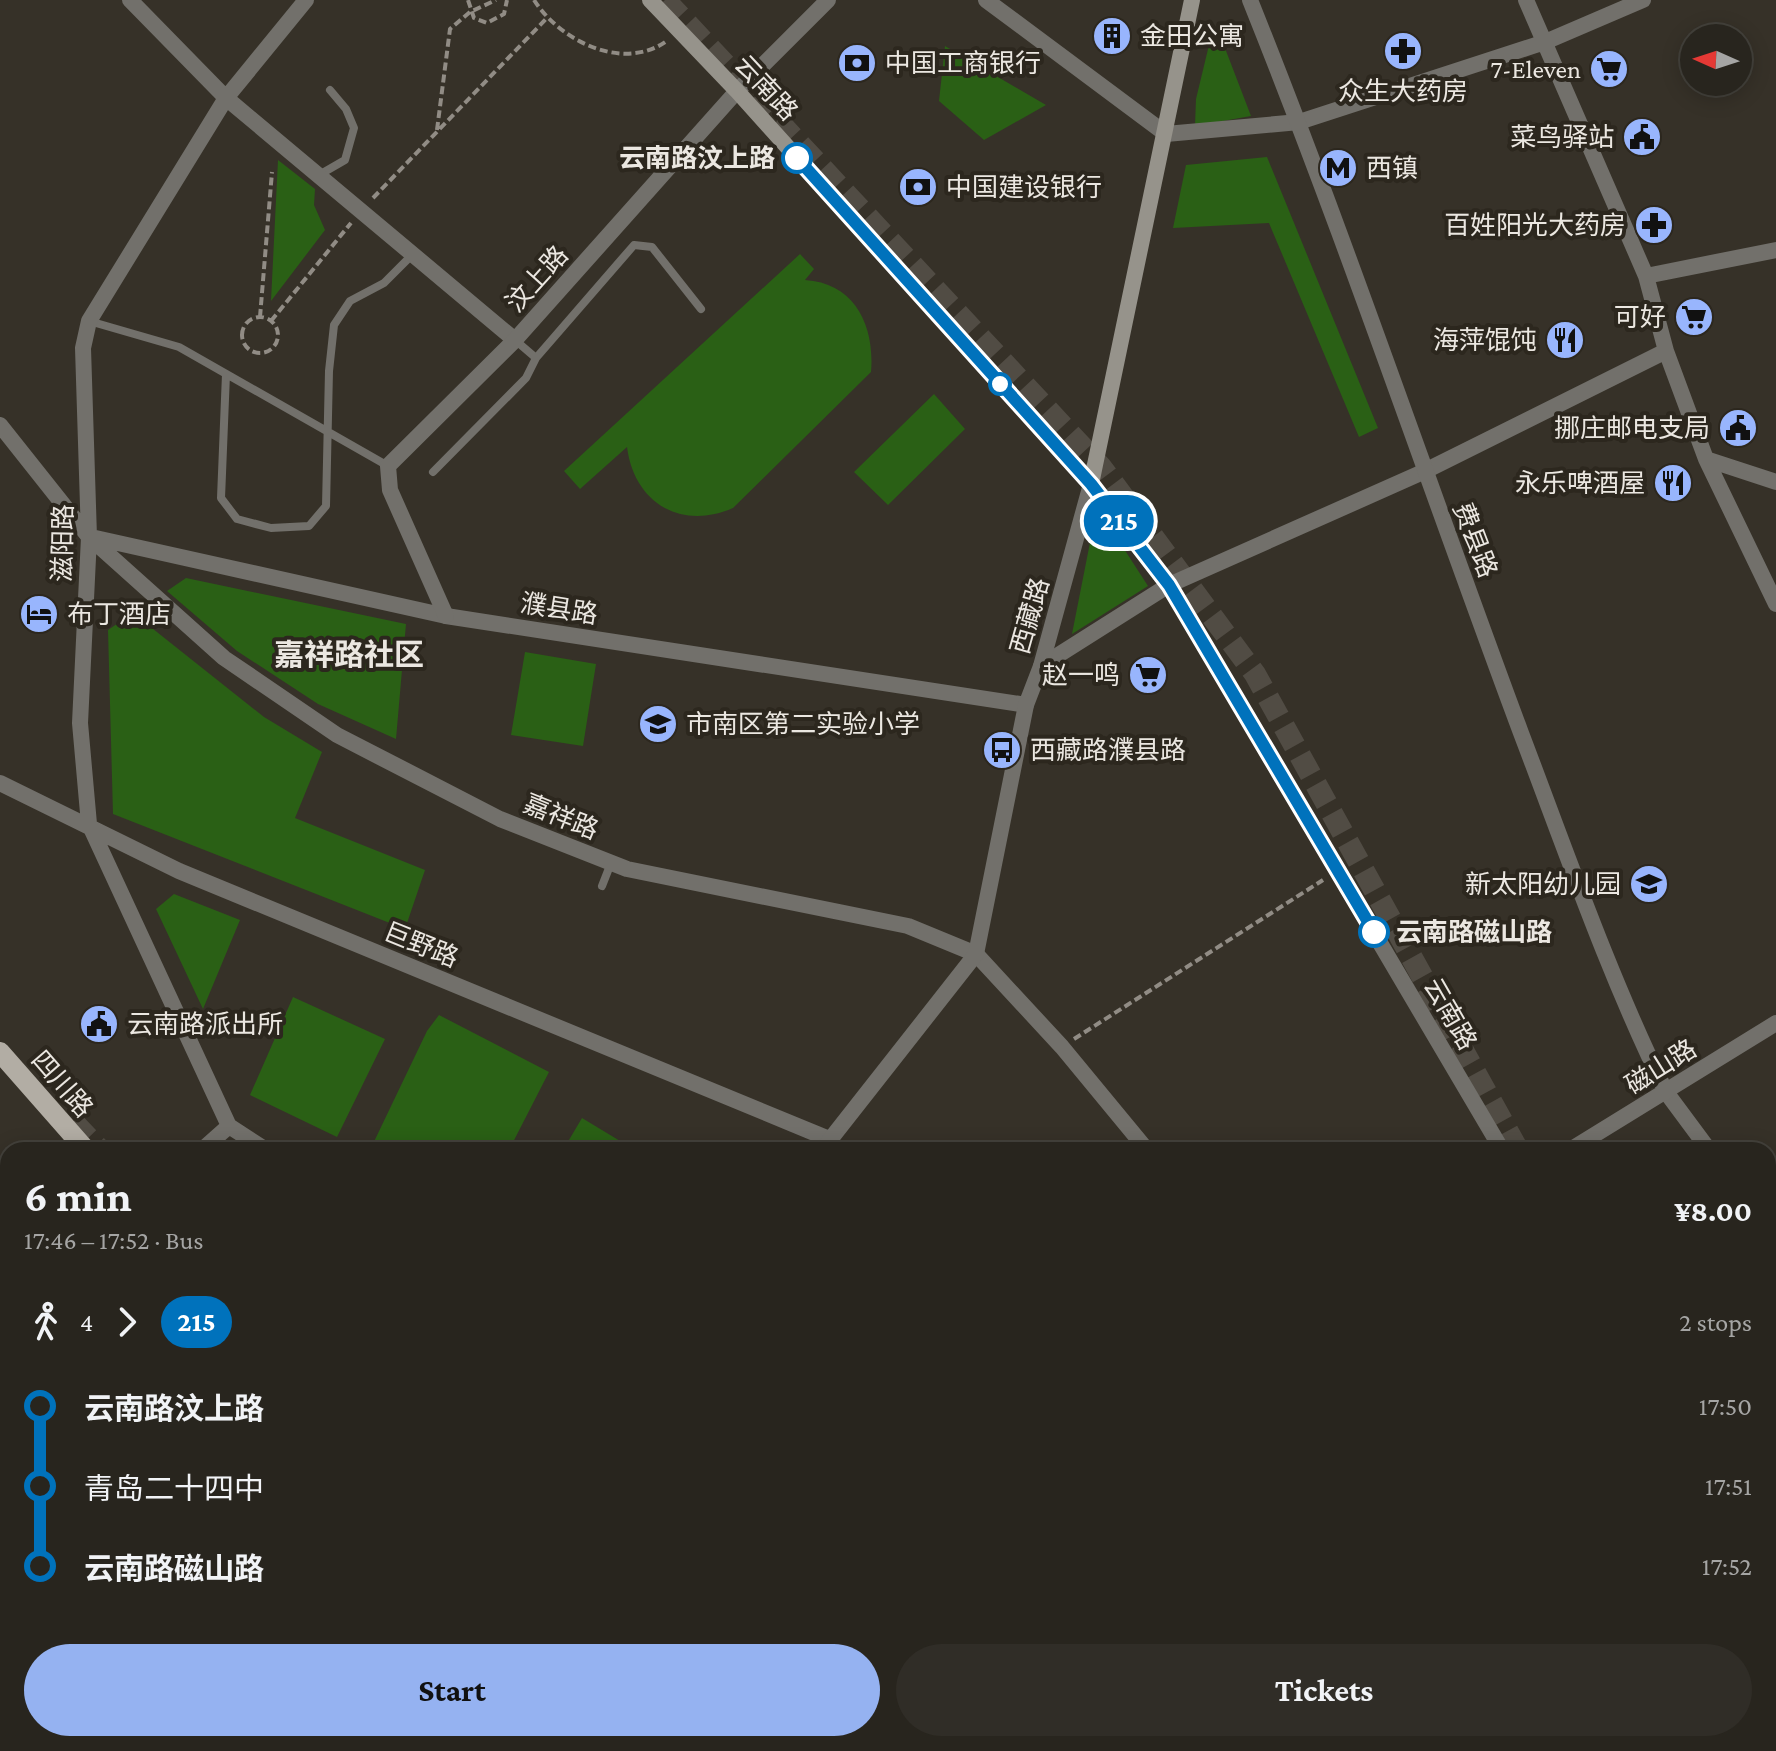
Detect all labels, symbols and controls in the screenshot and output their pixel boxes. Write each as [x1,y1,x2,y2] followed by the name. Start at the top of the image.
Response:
[1091,15,1133,57] building icon: 金田公寓
[1140,22,1244,51] place label: 金田公寓
[1680,24,1752,96] north arrow
[1680,24,1752,96] map controls
[1382,30,1424,72] pharmacy icon: 众生大药房
[836,42,878,84] bank icon: 中国工商银行
[1588,48,1630,90] supermarket icon: 7-Eleven
[885,49,1041,78] place label: 中国工商银行
[729,50,803,126] street label: 云南路
[1491,55,1581,84] place label: 7-Eleven
[1338,77,1468,106] place label: 众生大药房
[1621,116,1663,158] public building icon: 菜鸟驿站
[1510,123,1614,152] place label: 菜鸟驿站
[782,143,812,173] marker: 云南路汶上路
[619,144,775,173] place label: 云南路汶上路
[1317,147,1359,189] metro station icon: 西镇
[1366,154,1418,183] place label: 西镇
[897,166,939,208] bank icon: 中国建设银行
[946,173,1102,202] place label: 中国建设银行
[1633,204,1675,246] pharmacy icon: 百姓阳光大药房
[1444,211,1626,240] place label: 百姓阳光大药房
[500,240,574,318] street label: 汶上路
[1673,296,1715,338] supermarket icon: 可好
[1614,303,1666,332] place label: 可好
[1544,319,1586,361] restaurant icon: 海萍馄饨
[1433,326,1537,355] place label: 海萍馄饨
[989,373,1011,395] unlabelled marker
[1717,407,1759,449] public building icon: 挪庄邮电支局
[1554,414,1710,443] place label: 挪庄邮电支局
[1652,462,1694,504] restaurant icon: 永乐啤酒屋
[1515,469,1645,498] place label: 永乐啤酒屋
[1073,495,1165,547] line badge: 215
[1447,498,1503,582] street label: 费县路
[48,504,78,582] street label: 滋阳路
[1100,505,1138,536] text: 215
[1005,575,1055,657] street label: 西藏路
[518,589,600,629] street label: 濮县路
[18,593,60,635] hotel icon: 布丁酒店
[67,600,171,629] place label: 布丁酒店
[274,638,424,671] district label: 嘉祥路社区
[1127,654,1169,696] supermarket icon: 赵一鸣
[1042,661,1120,690] place label: 赵一鸣
[637,703,679,745] school or university icon: 市南区第二实验小学
[686,710,920,739] place label: 市南区第二实验小学
[981,729,1023,771] bus stop icon: 西藏路濮县路
[1030,736,1186,765] place label: 西藏路濮县路
[519,789,603,845] street label: 嘉祥路
[1628,863,1670,905] school or university icon: 新太阳幼儿园
[1465,870,1621,899] place label: 新太阳幼儿园
[379,917,463,973] street label: 巨野路
[1359,917,1389,947] marker: 云南路磁山路
[1396,918,1552,947] place label: 云南路磁山路
[1418,973,1482,1055] street label: 云南路
[78,1003,120,1045] public building icon: 云南路派出所
[127,1010,283,1039] place label: 云南路派出所
[1620,1034,1702,1100] street label: 磁山路
[25,1045,99,1123] street label: 四川路
[24,1172,132,1220] text: 6 min
[1674,1194,1752,1227] text: ¥8.00
[24,1226,204,1255] text: 17:46 – 17:52 · Bus
[24,1300,68,1344] icon: walk
[105,1300,149,1344] icon: forward
[177,1306,216,1337] text: 215
[80,1308,93,1337] text: 4
[1679,1308,1752,1337] text: 2 stops
[84,1392,264,1425] text: 云南路汶上路
[1699,1392,1752,1421] text: 17:50
[84,1472,264,1505] text: 青岛二十四中
[1705,1472,1752,1501] text: 17:51
[84,1552,264,1585] text: 云南路磁山路
[1702,1552,1752,1581] text: 17:52
[24,1644,880,1736] button: Start
[896,1644,1752,1736] button: Tickets

